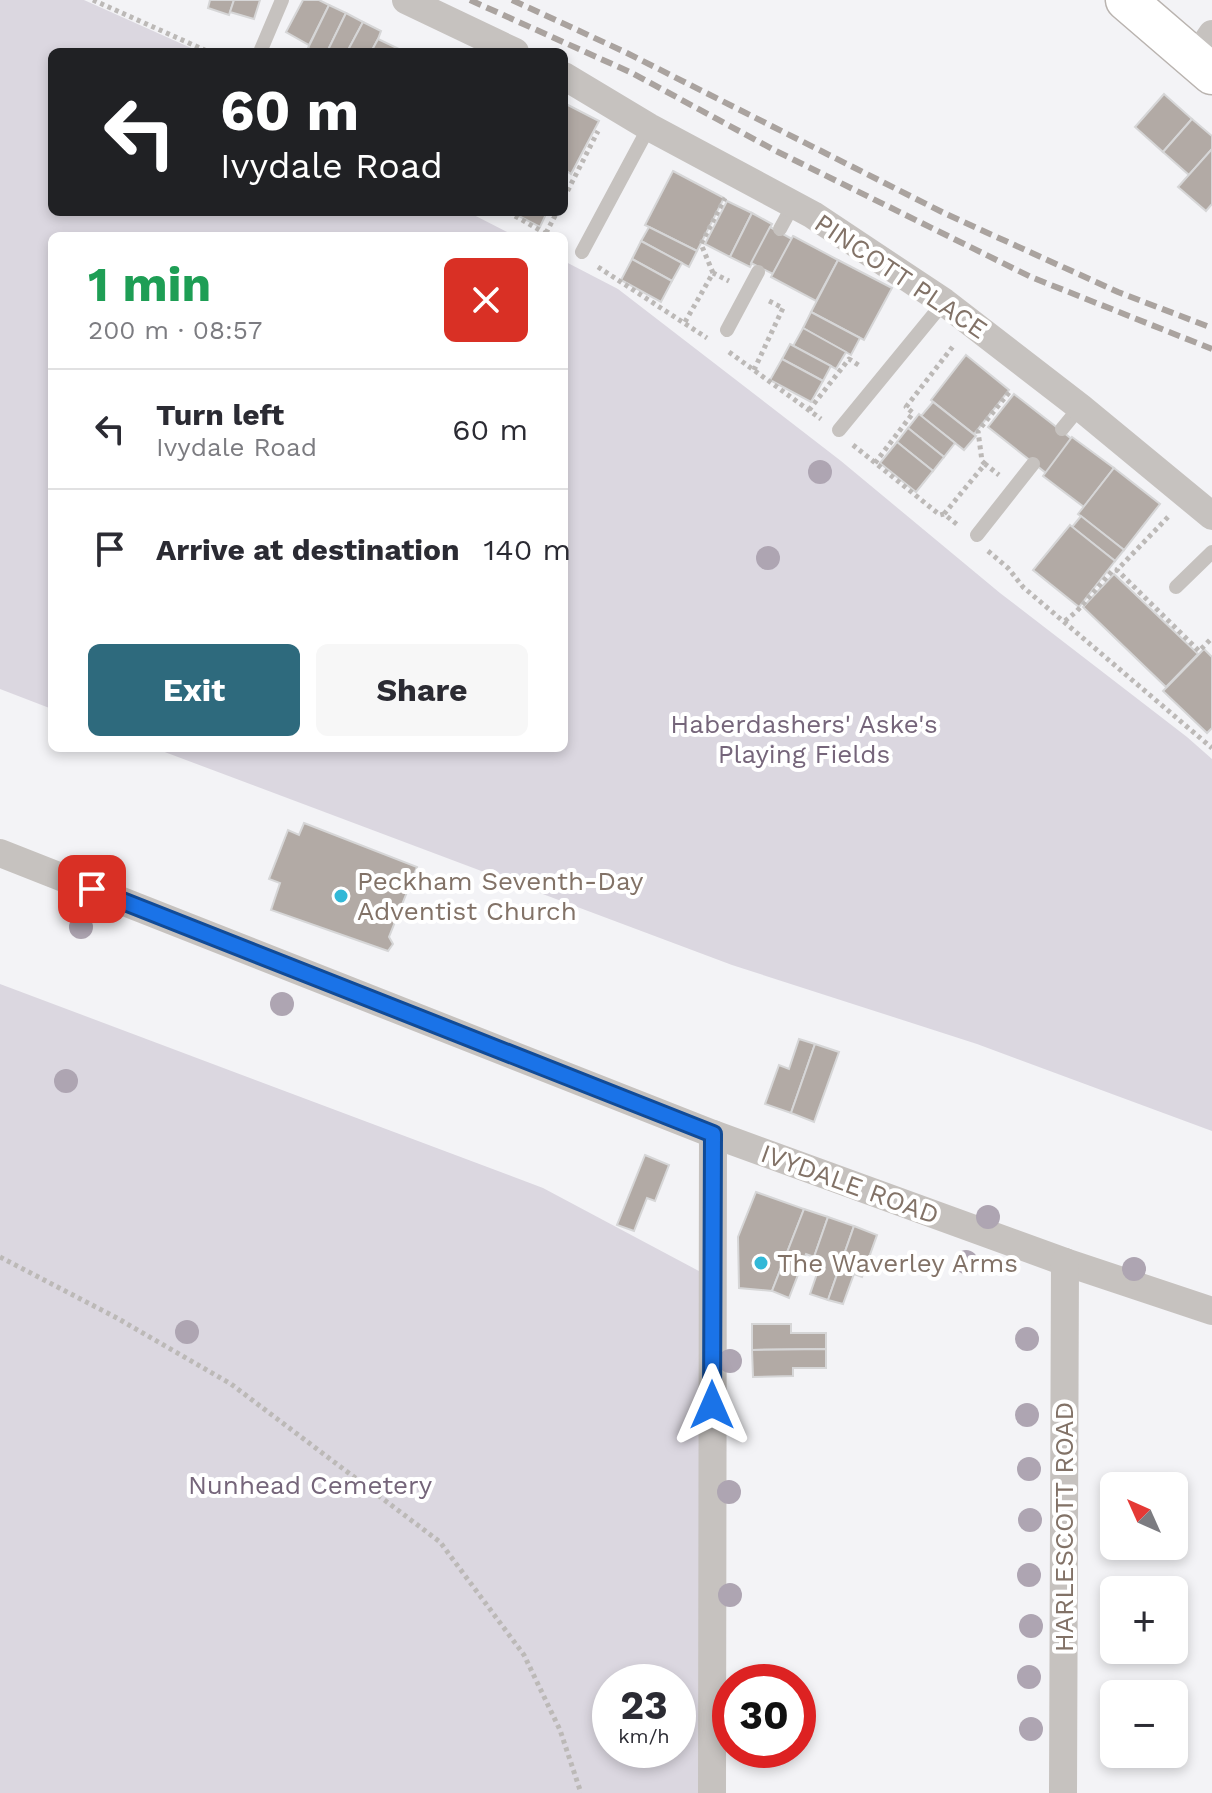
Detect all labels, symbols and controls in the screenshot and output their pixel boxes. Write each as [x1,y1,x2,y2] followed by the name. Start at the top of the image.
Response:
[220,78,359,144] text: 60 m
[88,80,192,184] icon: left
[220,145,443,187] text: Ivydale Road
[809,207,993,345] street label: PINCOTT PLACE
[88,256,211,313] text: 1 min
[444,258,528,342] button: close
[88,315,262,345] text: 200 m · 08:57
[156,397,284,432] text: Turn left
[88,407,132,451] icon: left
[452,412,528,447] text: 60 m
[156,432,317,462] text: Ivydale Road
[88,527,132,571] icon: arrive
[156,532,460,567] text: Arrive at destination
[484,532,571,567] text: 140 m
[88,644,300,736] button: Exit
[316,644,528,736] button: Share
[670,709,938,769] park label: Haberdashers' Aske's Playing Fields
[58,855,126,923] pin
[357,866,644,926] place label: Peckham Seventh-Day Adventist Church
[70,867,114,911] icon: arrive
[332,887,350,905] marker: Peckham Seventh-Day Adventist Church
[757,1138,943,1230] street label: IVYDALE ROAD
[777,1248,1018,1278] place label: The Waverley Arms
[752,1254,770,1272] marker: The Waverley Arms
[670,1363,754,1447] position arrow
[1049,1402,1079,1652] street label: HARLESCOTT ROAD
[188,1470,433,1500] park label: Nunhead Cemetery
[1100,1472,1188,1560] north arrow
[1100,1472,1188,1768] map controls
[1100,1576,1188,1664] button: +
[712,1664,816,1768] speed limit sign: 30
[1100,1680,1188,1768] button: −
[620,1682,668,1729] text: 23
[618,1724,670,1748] text: km/h

